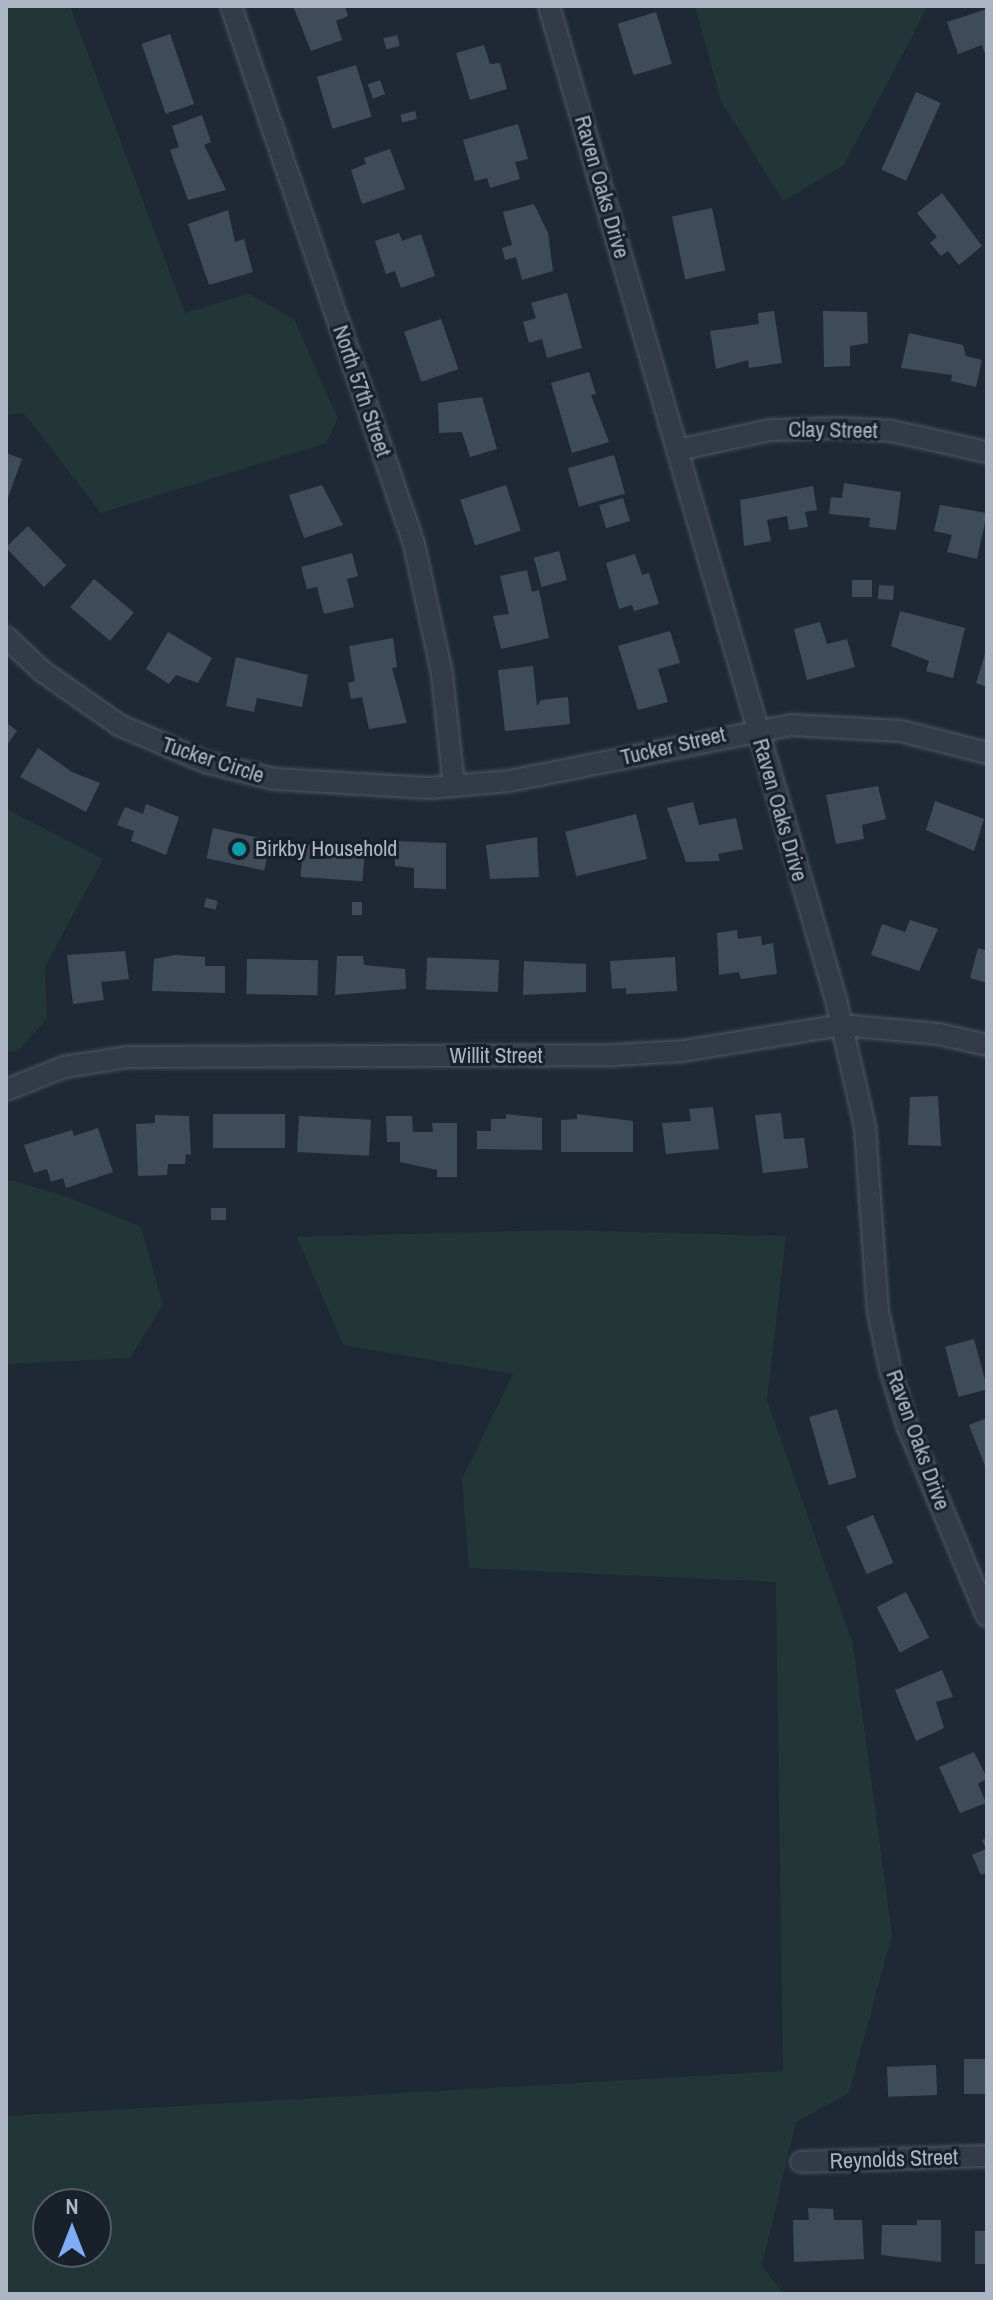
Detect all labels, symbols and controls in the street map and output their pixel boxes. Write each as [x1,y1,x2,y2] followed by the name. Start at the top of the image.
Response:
[569,113,635,261] street label: Raven Oaks Drive
[327,322,397,460] street label: North 57th Street
[788,416,878,444] street label: Clay Street
[618,721,728,771] street label: Tucker Street
[159,731,267,789] street label: Tucker Circle
[747,736,813,884] street label: Raven Oaks Drive
[255,836,397,862] place label: Birkby Household
[230,840,248,858] marker: Birkby Household
[449,1043,543,1069] street label: Willit Street
[880,1366,956,1514] street label: Raven Oaks Drive
[829,2144,959,2174] street label: Reynolds Street
[32,2188,112,2268] north arrow
[65,2191,79,2221] text: N

